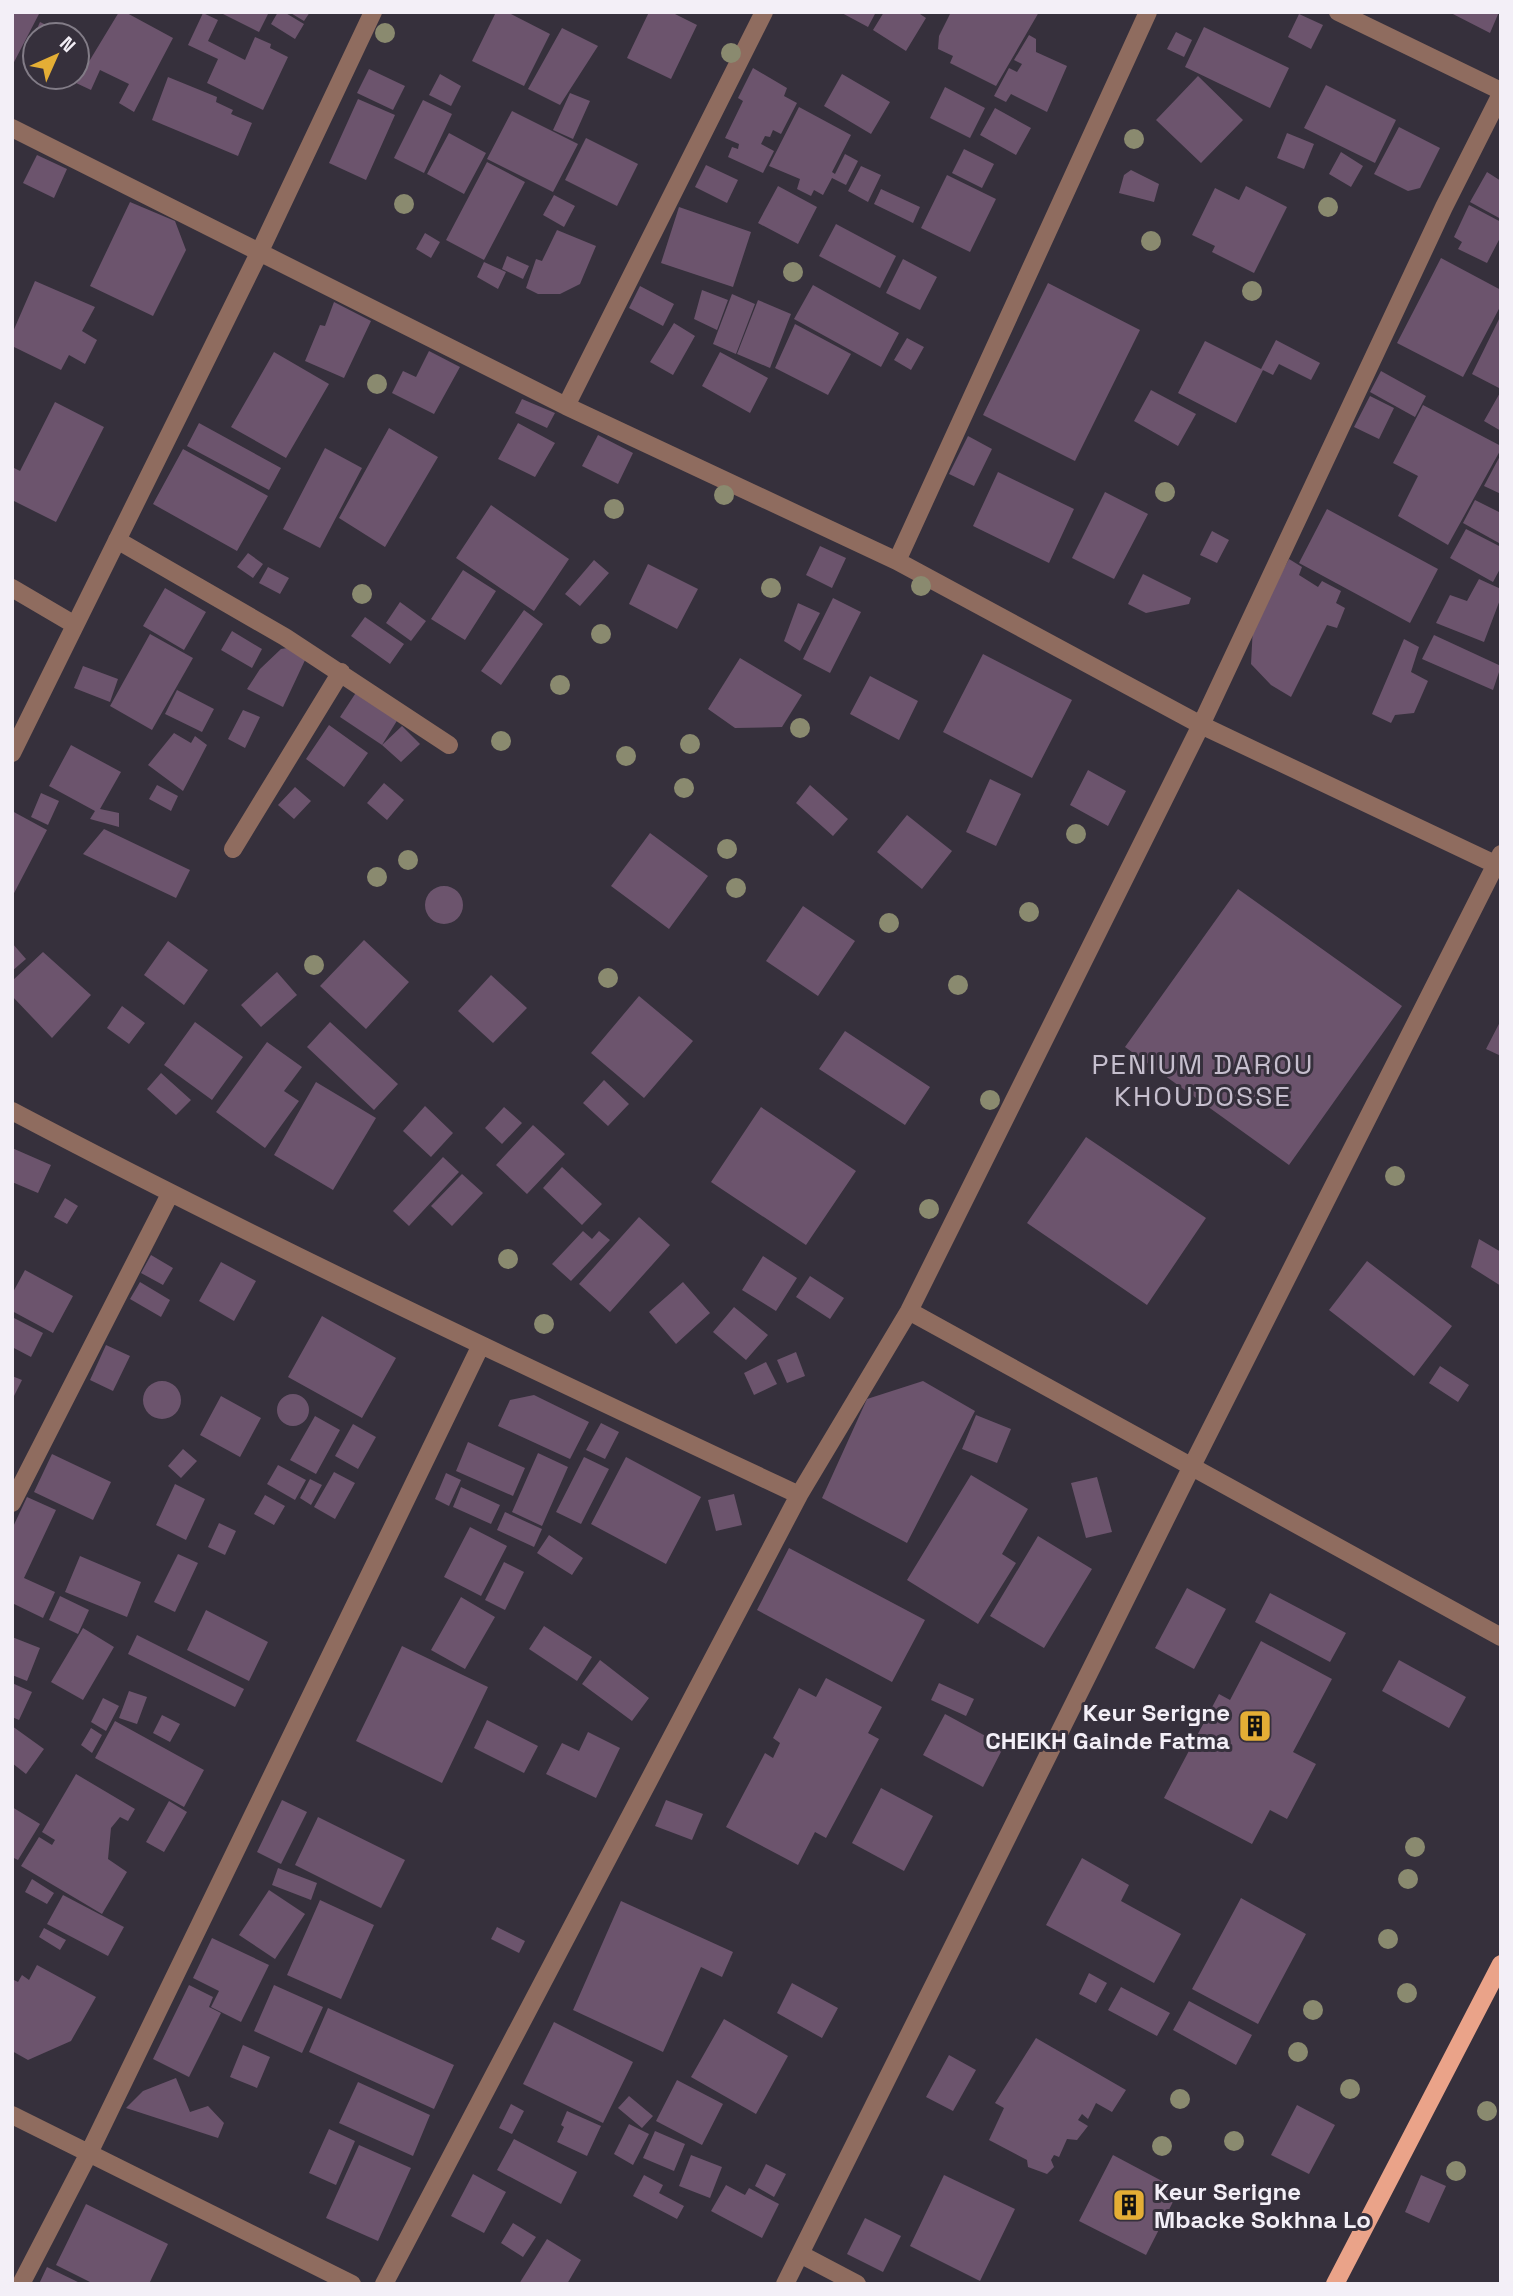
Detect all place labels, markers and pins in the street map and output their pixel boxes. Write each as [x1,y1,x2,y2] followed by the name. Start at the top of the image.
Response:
[985,1697,1230,1756] place label: Keur Serigne CHEIKH Gainde Fatma
[1236,1707,1274,1745] building icon: Keur Serigne CHEIKH Gainde Fatma
[1154,2176,1371,2235] place label: Keur Serigne Mbacke Sokhna Lo
[1110,2186,1148,2224] building icon: Keur Serigne Mbacke Sokhna Lo

